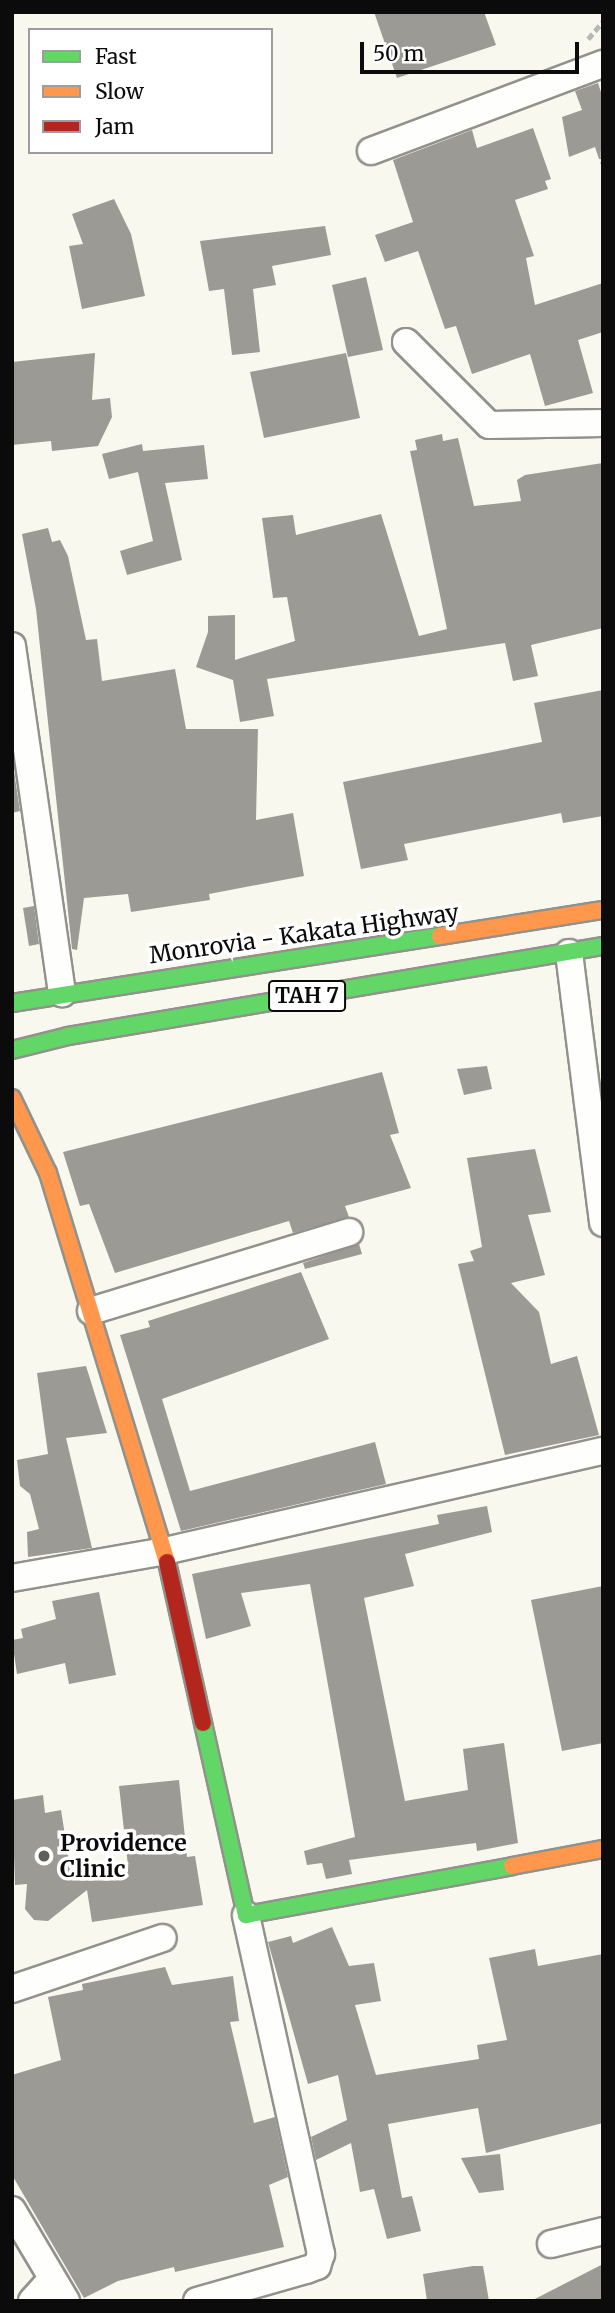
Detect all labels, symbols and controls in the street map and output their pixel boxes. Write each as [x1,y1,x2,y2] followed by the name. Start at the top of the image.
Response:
[28,28,273,154] legend
[363,28,582,72] scale bar
[373,40,424,67] text: 50 m
[95,43,137,70] text: Fast
[95,78,144,105] text: Slow
[95,113,134,140] text: Jam
[147,899,461,969] street label: Monrovia - Kakata Highway
[267,978,347,1014] road number: TAH 7
[60,1829,187,1883] place label: Providence Clinic
[34,1846,54,1866] marker: Providence Clinic

